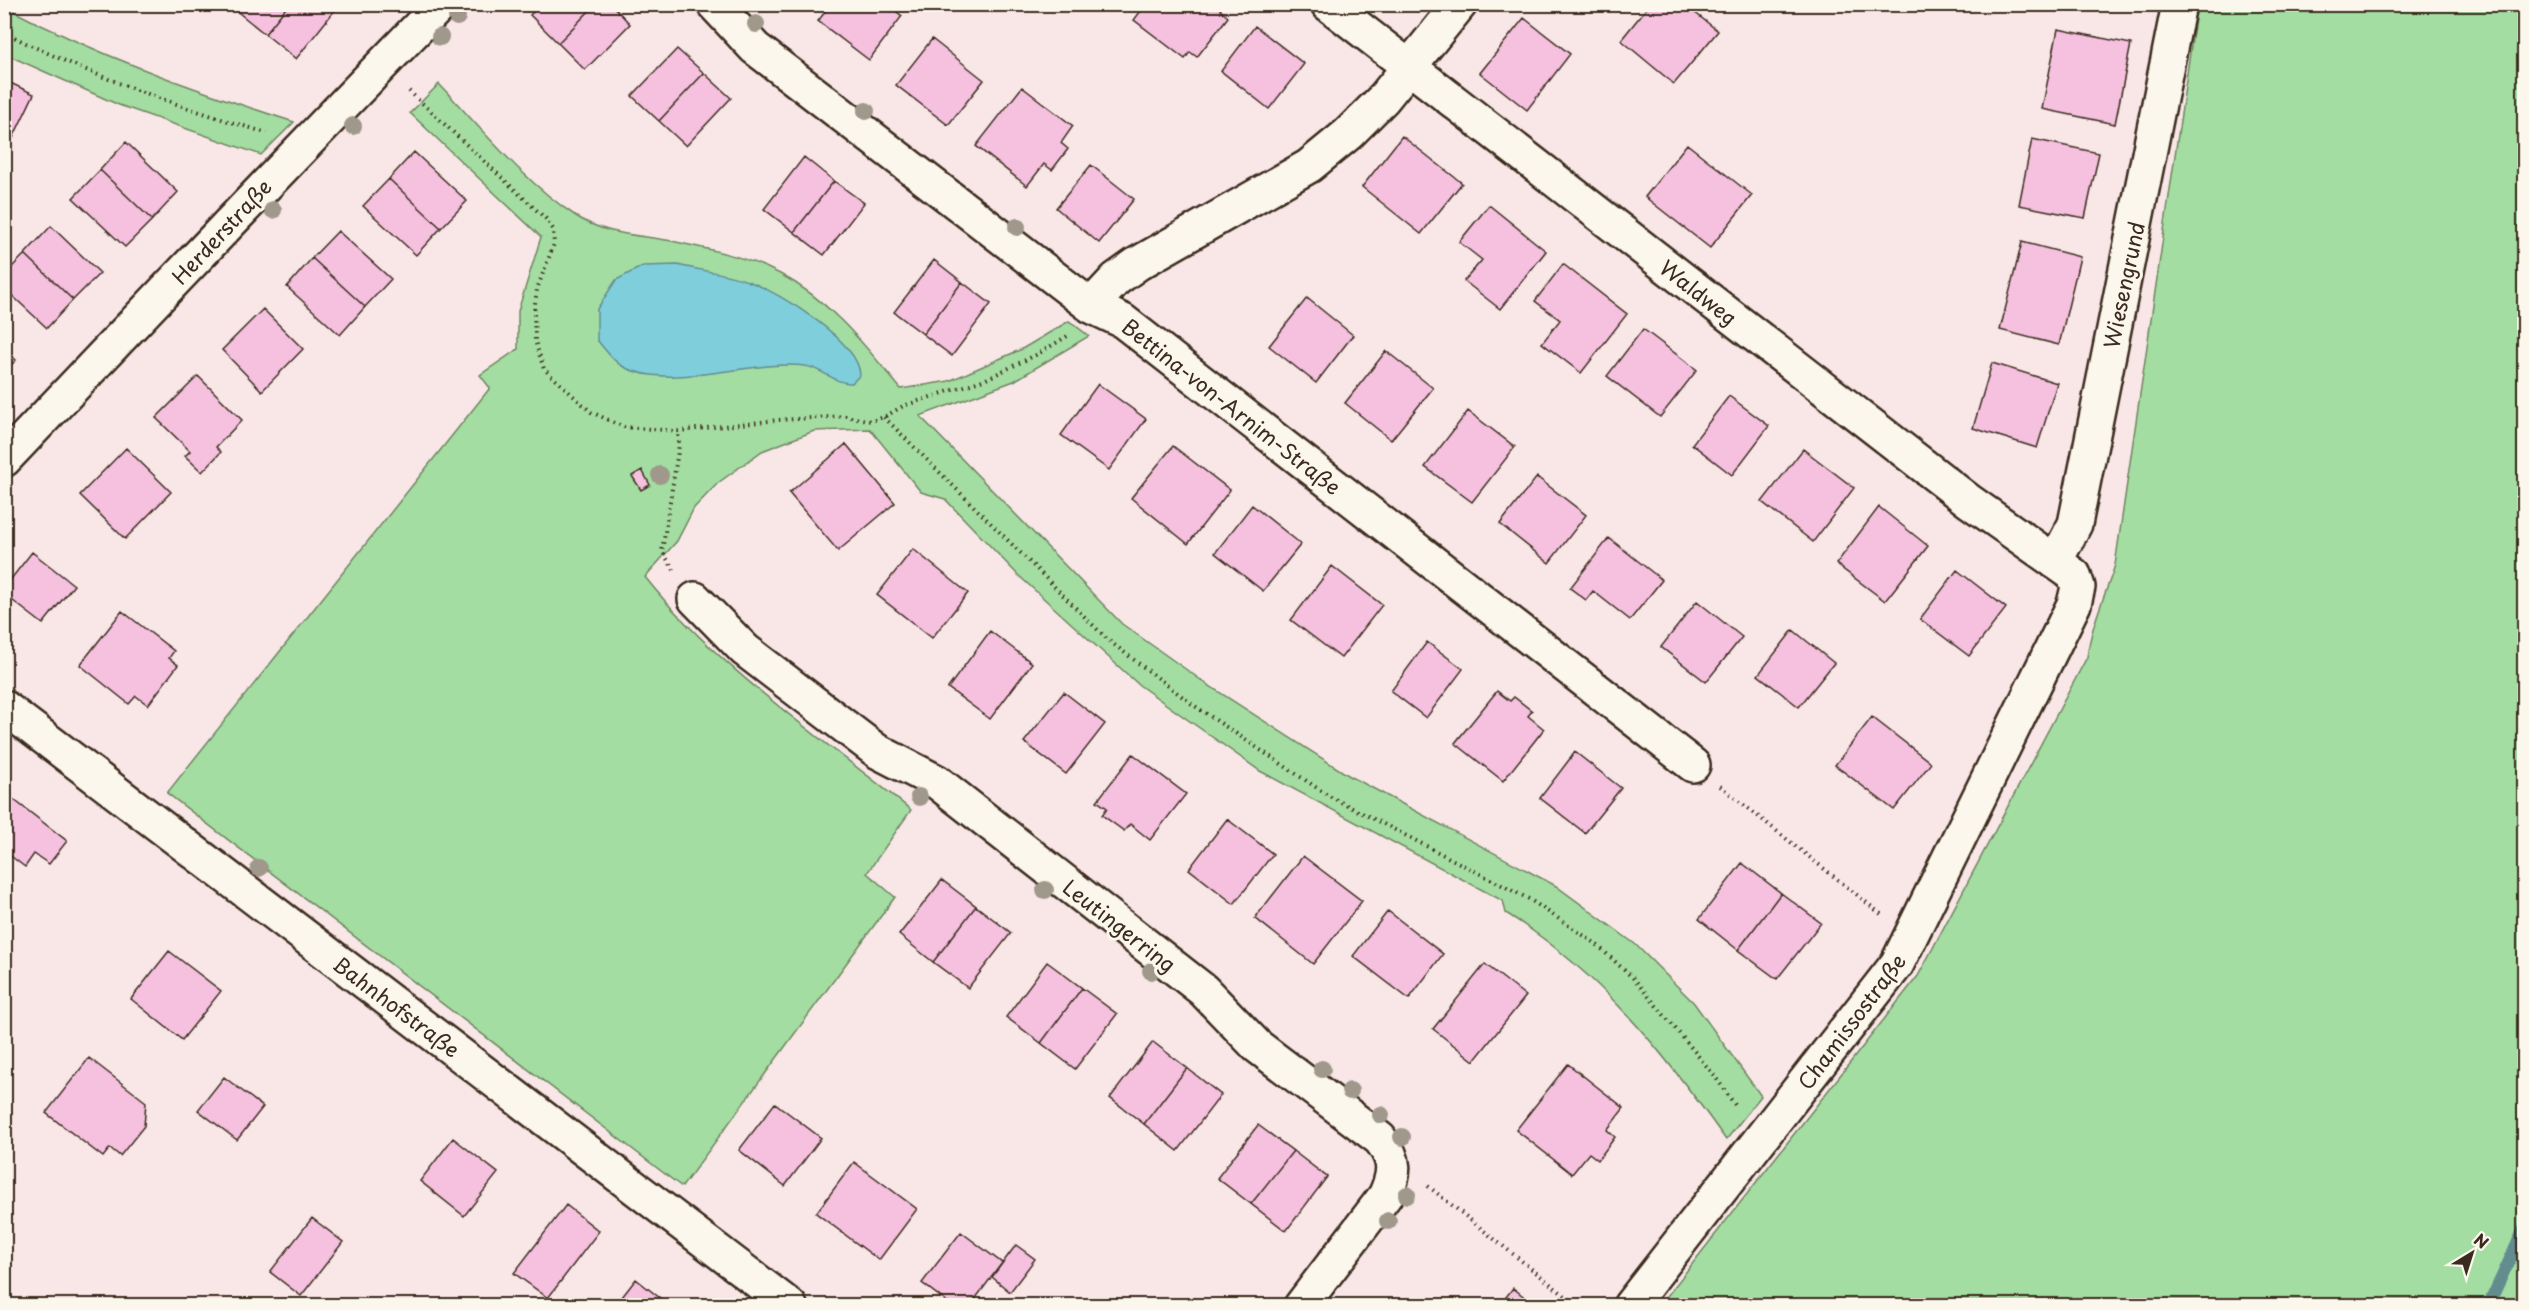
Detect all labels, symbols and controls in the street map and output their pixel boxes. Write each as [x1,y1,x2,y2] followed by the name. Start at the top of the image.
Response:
[164,171,278,291] street label: Herderstraße
[2094,219,2152,351] street label: Wiesengrund
[1653,251,1745,333] street label: Waldweg
[1116,310,1348,502] street label: Bettina-von-Arnim-Straße
[1057,871,1183,979] street label: Leutingerring
[1789,946,1913,1096] street label: Chamissostraße
[327,948,467,1064] street label: Bahnhofstraße
[2442,1223,2502,1283] north arrow
[2469,1227,2494,1254] text: N

